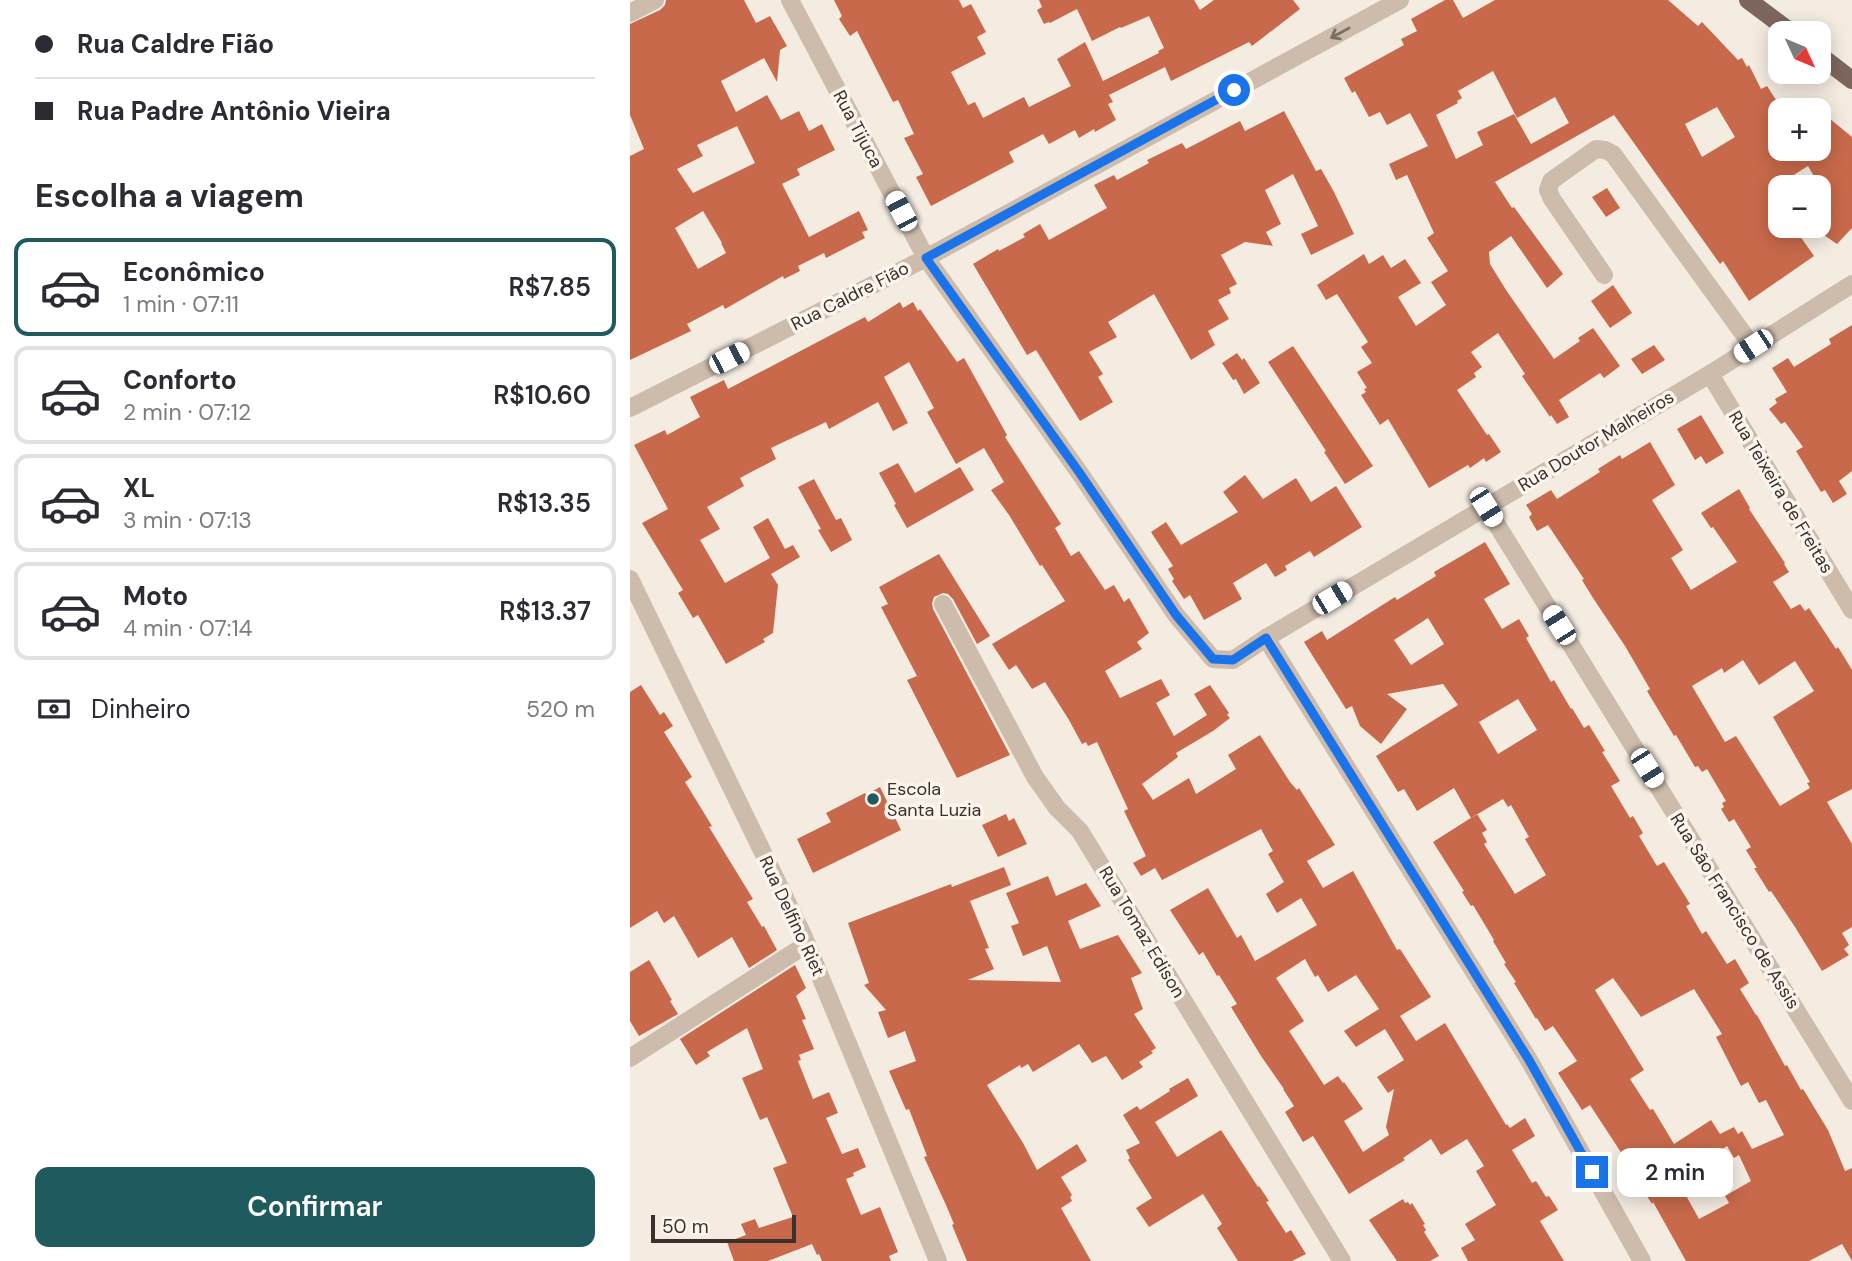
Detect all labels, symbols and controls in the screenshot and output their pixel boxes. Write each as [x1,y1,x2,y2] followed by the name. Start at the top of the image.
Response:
[1768,21,1830,84] north arrow
[1768,21,1831,238] map controls
[1330,26,1351,40] one-way arrow
[77,27,274,61] text: Rua Caldre Fião
[1218,74,1250,106] route start
[828,86,888,172] street label: Rua Tijuca
[77,94,391,128] text: Rua Padre Antônio Vieira
[1768,98,1831,161] button: +
[35,175,304,217] text: Escolha a viagem
[1768,175,1831,238] button: −
[882,188,921,234] car
[123,255,265,289] text: Econômico
[39,256,102,319] icon: car
[787,256,913,336] street label: Rua Caldre Fião
[509,270,591,304] text: R$7.85
[123,289,239,319] text: 1 min · 07:11
[1730,326,1777,366] car
[706,339,753,377] car
[123,363,237,397] text: Conforto
[39,364,102,427] icon: car
[493,378,591,412] text: R$10.60
[1514,385,1678,497] street label: Rua Doutor Malheiros
[123,397,251,427] text: 2 min · 07:12
[1723,406,1839,578] street label: Rua Teixeira de Freitas
[123,471,155,505] text: XL
[39,472,102,535] icon: car
[1466,484,1507,530] car
[497,486,591,520] text: R$13.35
[123,505,252,535] text: 3 min · 07:13
[1309,578,1356,618] car
[123,579,188,613] text: Moto
[39,580,102,643] icon: car
[499,594,591,628] text: R$13.37
[1539,602,1580,648] car
[123,613,253,643] text: 4 min · 07:14
[35,690,73,728] icon: cash
[91,692,191,726] text: Dinheiro
[526,694,595,724] text: 520 m
[1627,745,1668,791] car
[887,777,981,822] place label: Escola Santa Luzia
[865,791,881,807] marker: Escola Santa Luzia
[1665,808,1805,1014] street label: Rua São Francisco de Assis
[754,852,830,980] street label: Rua Delfino Riet
[1093,862,1191,1002] street label: Rua Tomaz Edison
[1616,1148,1732,1196] callout: 2 min
[1576,1156,1608,1188] route end
[1645,1157,1705,1187] text: 2 min
[35,1167,595,1247] button: Confirmar
[651,1212,796,1244] scale bar
[662,1214,709,1239] text: 50 m

